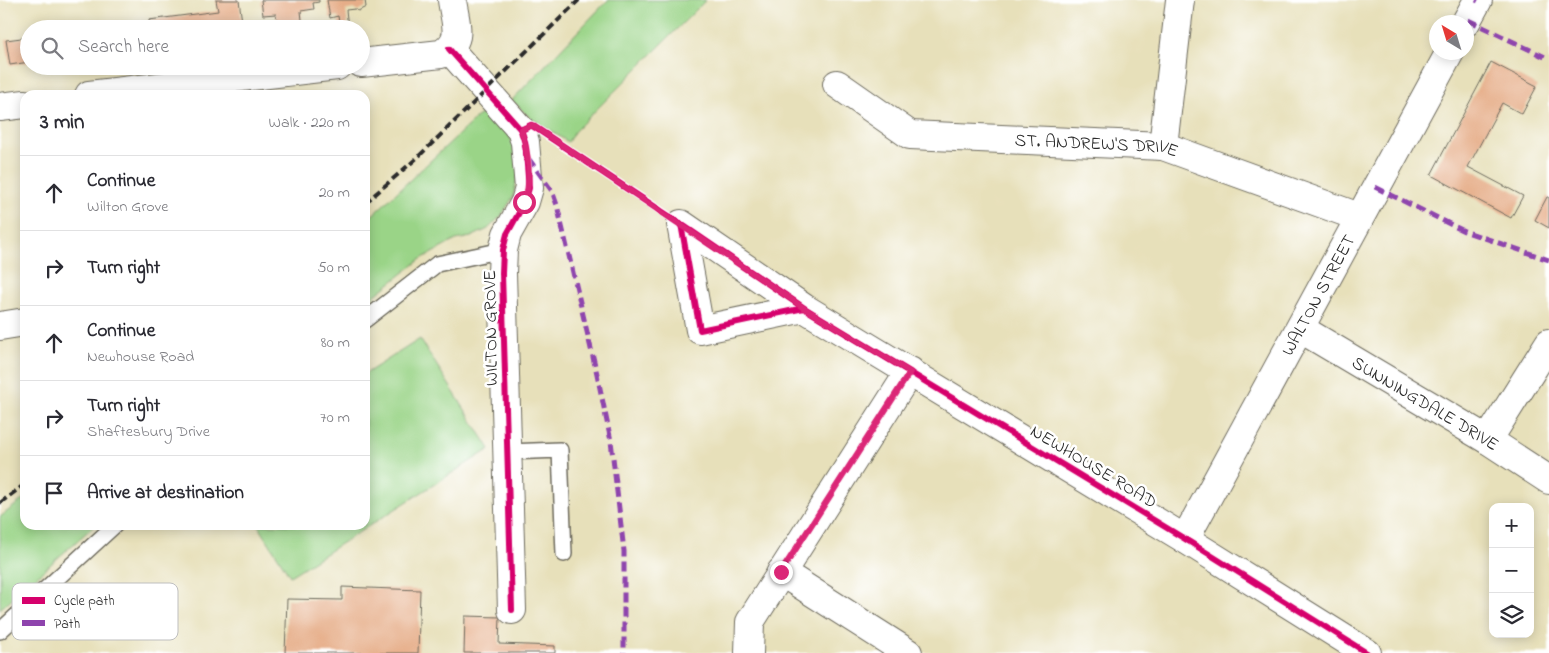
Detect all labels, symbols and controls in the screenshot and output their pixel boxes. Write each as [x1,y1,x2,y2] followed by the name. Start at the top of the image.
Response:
[1429,15,1474,60] north arrow
[20,20,370,75] search box
[38,34,66,62] icon: search
[78,34,169,61] text: Search here
[40,108,84,138] text: 3 min
[269,111,350,135] text: Walk · 220 m
[1014,129,1182,165] street label: ST. ANDREW'S DRIVE
[87,168,155,195] text: Continue
[40,179,68,207] icon: ahead
[319,181,350,205] text: 20 m
[513,191,536,214] route start
[87,195,169,219] text: Wilton Grove
[1276,230,1363,361] street label: WALTON STREET
[40,254,68,282] icon: right
[87,255,160,282] text: Turn right
[318,256,350,280] text: 50 m
[478,270,506,386] street label: WILTON GROVE
[87,318,155,345] text: Continue
[40,329,68,357] icon: ahead
[321,331,350,355] text: 80 m
[87,345,194,369] text: Newhouse Road
[1346,351,1503,459] street label: SUNNINGDALE DRIVE
[87,393,160,420] text: Turn right
[40,404,68,432] icon: right
[320,406,350,430] text: 70 m
[87,420,210,444] text: Shaftesbury Drive
[1025,420,1161,516] street label: NEWHOUSE ROAD
[40,479,68,507] icon: arrive
[87,480,244,507] text: Arrive at destination
[1489,503,1534,638] map controls
[1489,503,1534,548] button: +
[1489,548,1534,593] button: −
[770,561,793,584] route end
[12,583,178,640] legend
[54,591,115,613] text: Cycle path
[1489,593,1534,638] button: layers
[54,614,80,635] text: Path

